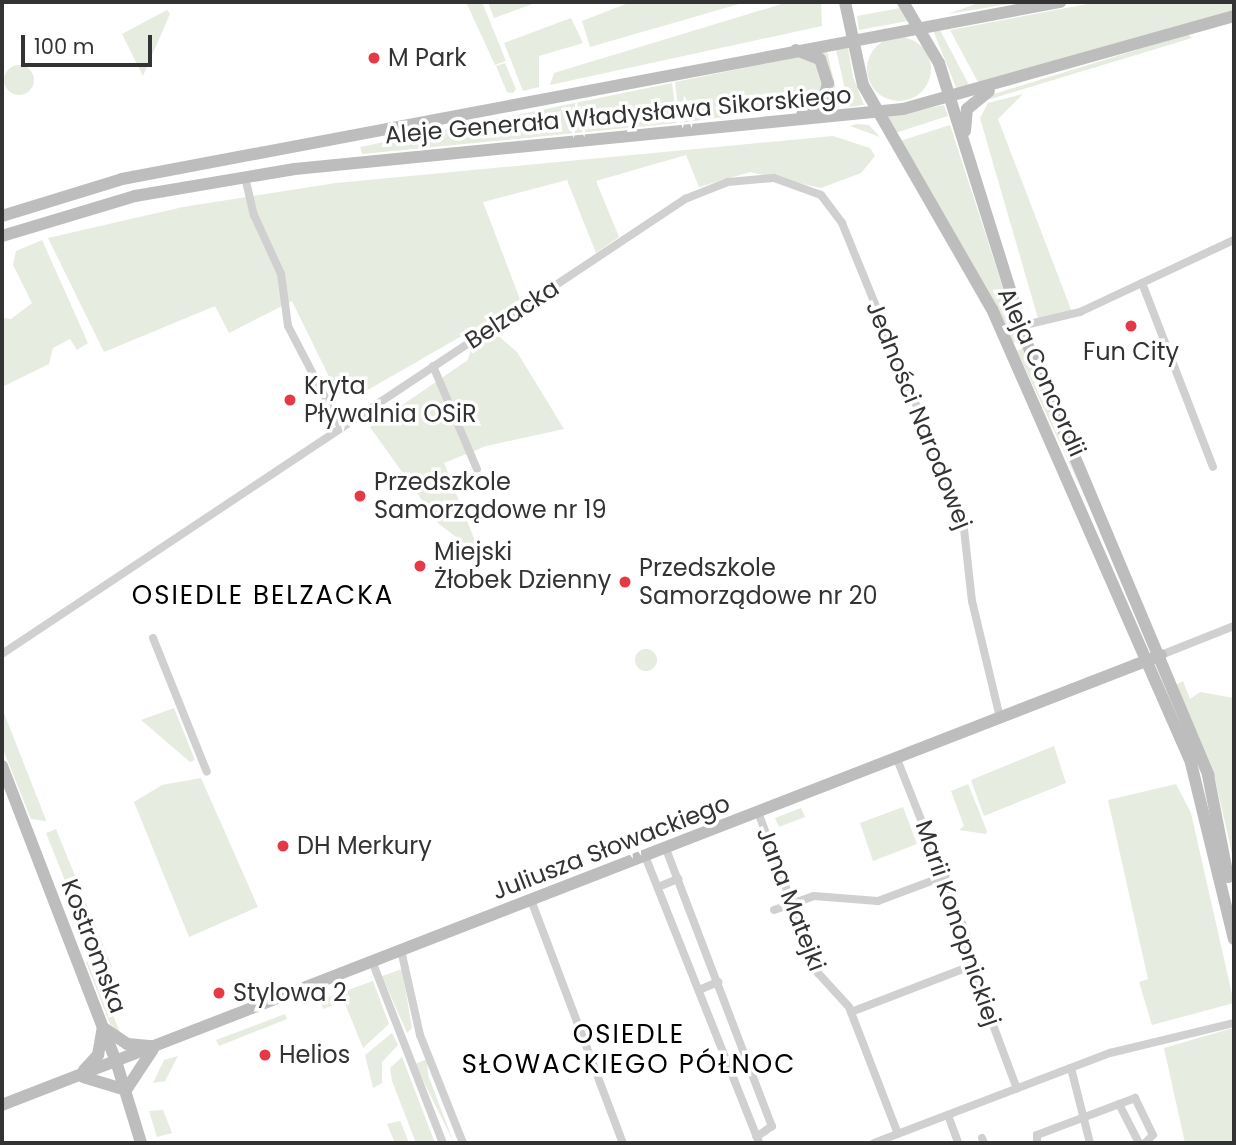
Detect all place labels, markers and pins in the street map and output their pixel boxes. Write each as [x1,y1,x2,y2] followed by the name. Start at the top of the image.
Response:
[388,44,467,72] place label: M Park
[366,50,382,66] marker: M Park
[1123,318,1139,334] marker: Fun City
[1083,338,1179,366] place label: Fun City
[304,372,477,428] place label: Kryta Pływalnia OSiR
[282,392,298,408] marker: Kryta Pływalnia OSiR
[374,468,607,524] place label: Przedszkole Samorządowe nr 19
[352,488,368,504] marker: Przedszkole Samorządowe nr 19
[434,538,611,594] place label: Miejski Żłobek Dzienny
[639,554,878,610] place label: Przedszkole Samorządowe nr 20
[412,558,428,574] marker: Miejski Żłobek Dzienny
[617,574,633,590] marker: Przedszkole Samorządowe nr 20
[297,832,432,860] place label: DH Merkury
[275,838,291,854] marker: DH Merkury
[233,979,347,1007] place label: Stylowa 2
[211,985,227,1001] marker: Stylowa 2
[279,1041,350,1069] place label: Helios
[257,1047,273,1063] marker: Helios

